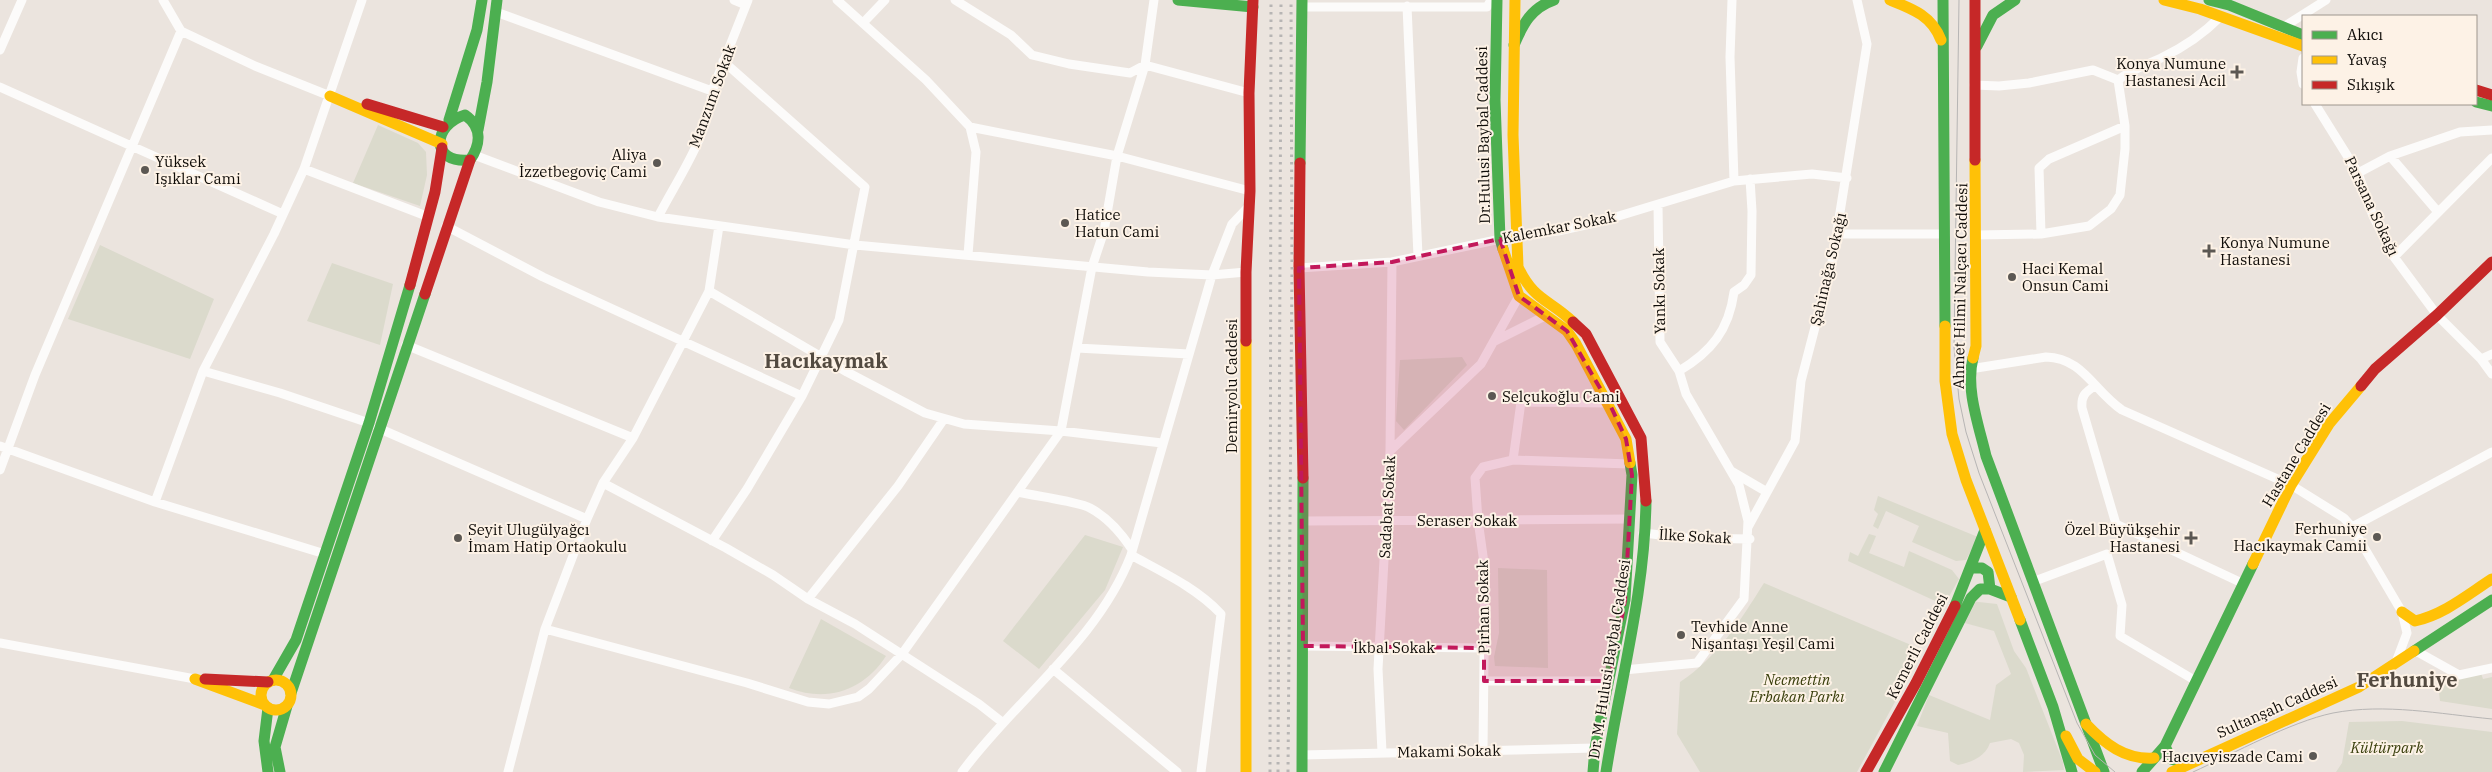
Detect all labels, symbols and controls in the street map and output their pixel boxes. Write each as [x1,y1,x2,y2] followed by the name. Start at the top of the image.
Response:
[2302,15,2477,105] legend
[2347,25,2383,44] text: Akıcı
[685,42,740,150] street label: Manzum Sokak
[1472,46,1494,224] street label: Dr.Hulusi Baybal Caddesi
[2347,50,2387,69] text: Yavaş
[2116,54,2226,90] place label: Konya Numune Hastanesi Acil
[2230,65,2244,79] marker: Konya Numune Hastanesi Acil
[2347,75,2395,94] text: Sıkışık
[519,145,647,181] place label: Aliya İzzetbegoviç Cami
[155,152,241,188] place label: Yüksek Işıklar Cami
[2341,153,2404,259] street label: Parsana Sokağı
[651,157,663,169] marker: Aliya İzzetbegoviç Cami
[139,164,151,176] marker: Yüksek Işıklar Cami
[1949,182,1971,389] street label: Ahmet Hilmi Nalçacı Caddesi
[1075,205,1160,241] place label: Hatice Hatun Cami
[1501,207,1618,247] street label: Kalemkar Sokak
[1806,210,1850,328] street label: Şahinağa Sokağı
[1059,217,1071,229] marker: Hatice Hatun Cami
[2220,233,2330,269] place label: Konya Numune Hastanesi
[2202,244,2216,258] marker: Konya Numune Hastanesi
[1649,248,1669,334] street label: Yankı Sokak
[2022,259,2109,295] place label: Haci Kemal Onsun Cami
[2006,271,2018,283] marker: Haci Kemal Onsun Cami
[1222,319,1241,453] street label: Demiryolu Caddesi
[764,347,888,374] district label: Hacıkaymak
[1502,387,1620,406] place label: Selçukoğlu Cami
[1486,390,1498,402] marker: Selçukoğlu Cami
[2257,399,2335,510] street label: Hastane Caddesi
[1375,455,1399,559] street label: Sadabat Sokak
[1417,511,1517,530] street label: Seraser Sokak
[2233,519,2367,555] place label: Ferhuniye Hacıkaymak Camii
[468,520,627,556] place label: Seyit Ulugülyağcı İmam Hatip Ortaokulu
[2064,520,2180,556] place label: Özel Büyükşehir Hastanesi
[1658,525,1732,547] street label: İlke Sokak
[2184,531,2198,545] marker: Özel Büyükşehir Hastanesi
[2371,531,2383,543] marker: Ferhuniye Hacıkaymak Camii
[452,532,464,544] marker: Seyit Ulugülyağcı İmam Hatip Ortaokulu
[1584,558,1634,760] street label: Dr. M. Hulusi Baybal Caddesi
[1473,559,1493,654] street label: Pirhan Sokak
[1882,590,1952,702] street label: Kemerli Caddesi
[1691,617,1835,653] place label: Tevhide Anne Nişantaşı Yeşil Cami
[1675,629,1687,641] marker: Tevhide Anne Nişantaşı Yeşil Cami
[1353,638,1435,657] street label: İkbal Sokak
[2356,666,2458,693] district label: Ferhuniye
[1749,670,1845,706] park label: Necmettin Erbakan Parkı
[2214,672,2341,742] street label: Sultanşah Caddesi
[2349,738,2424,757] park label: Kültürpark
[1397,741,1501,761] street label: Makami Sokak
[2162,747,2303,766] place label: Hacıveyiszade Cami
[2307,750,2319,762] marker: Hacıveyiszade Cami

